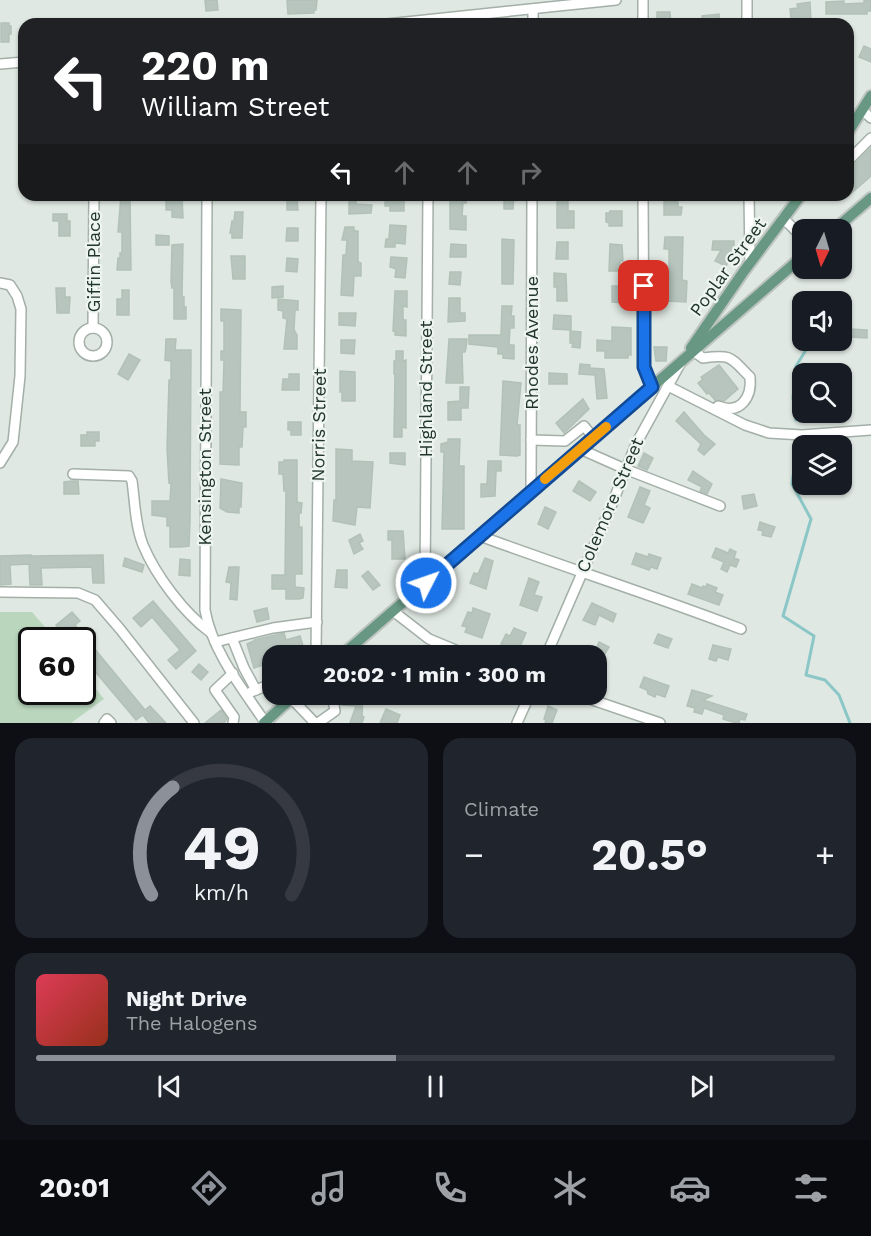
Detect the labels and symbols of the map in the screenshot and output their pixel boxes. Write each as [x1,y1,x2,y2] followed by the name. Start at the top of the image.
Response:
[83,211,104,313] street label: Giffin Place
[685,213,770,320] street label: Poplar Street
[792,219,852,279] north arrow
[618,260,669,311] pin
[521,276,542,410] street label: Rhodes Avenue
[415,320,436,458] street label: Highland Street
[307,368,330,482] street label: Norris Street
[194,388,215,546] street label: Kensington Street
[572,434,648,576] street label: Colemore Street
[394,551,458,615] position arrow
[18,627,96,705] speed limit sign: 60

